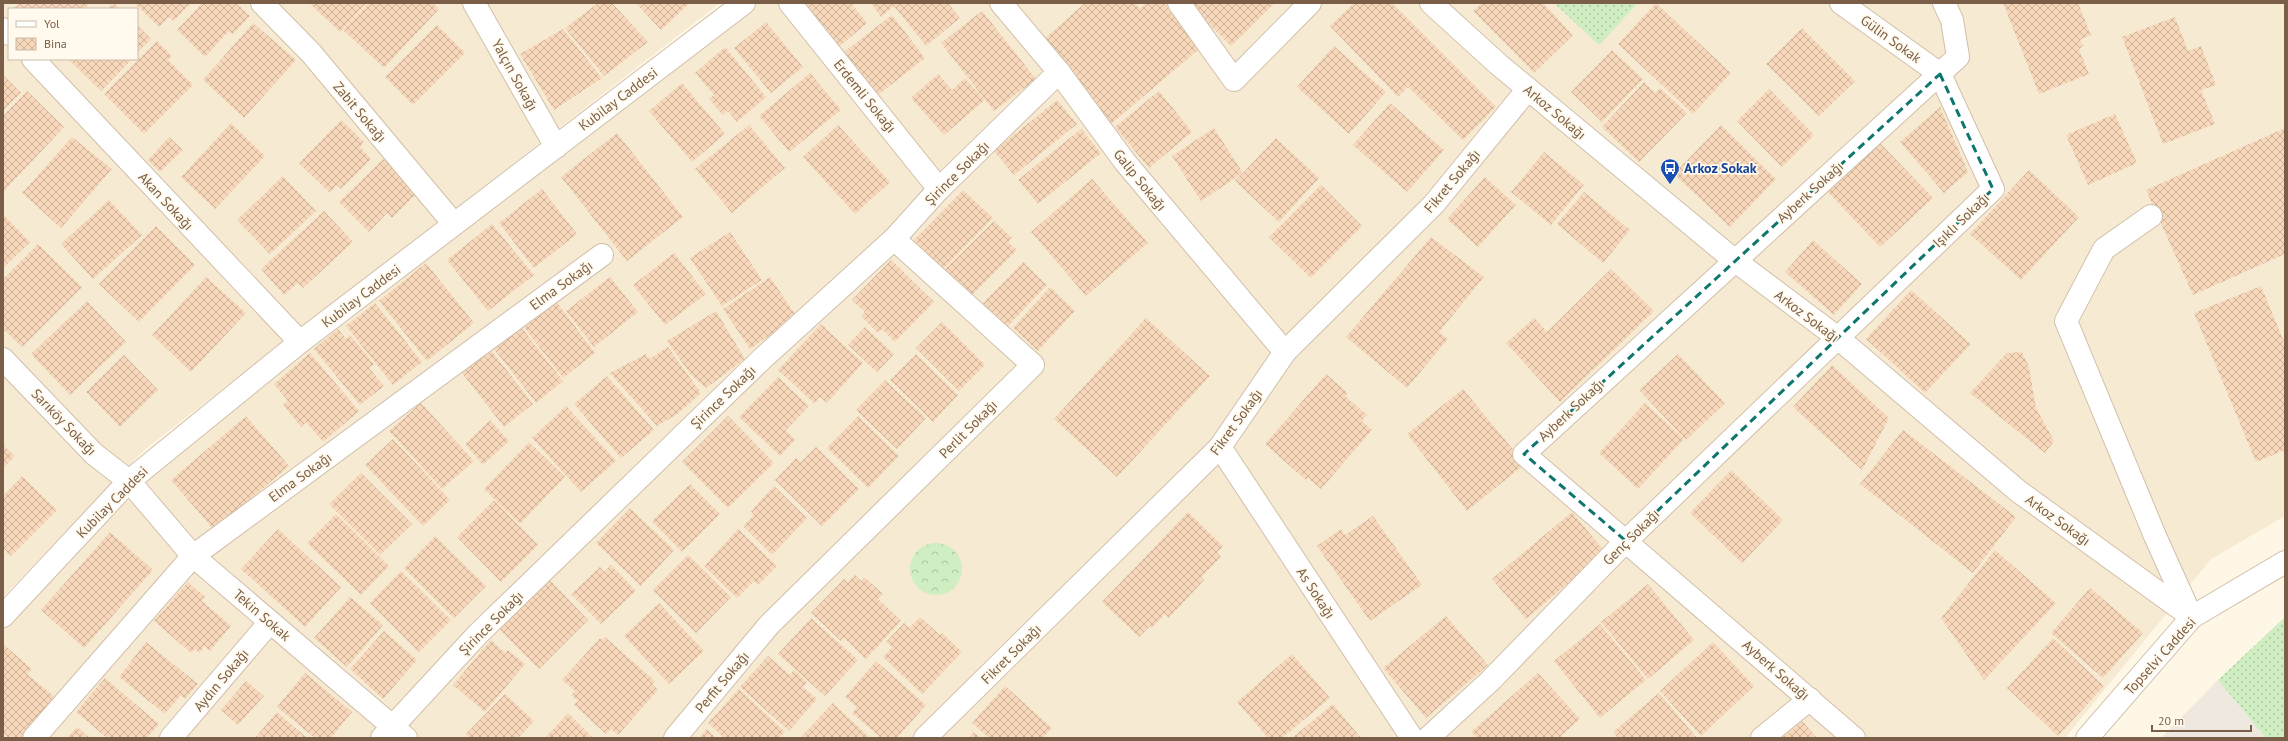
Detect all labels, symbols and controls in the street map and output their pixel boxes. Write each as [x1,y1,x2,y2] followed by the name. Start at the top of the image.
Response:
[8,8,138,60] legend
[1857,11,1925,67] street label: Gülin Sokak
[44,16,60,31] text: Yol
[44,36,67,51] text: Bina
[488,36,542,114] street label: Yalçın Sokağı
[830,55,900,137] street label: Erdemli Sokağı
[575,63,661,135] street label: Kubilay Caddesi
[329,78,391,146] street label: Zabit Sokağı
[1520,81,1590,143] street label: Arkoz Sokağı
[921,137,993,209] street label: Şirince Sokağı
[1110,145,1170,215] street label: Galip Sokağı
[1420,145,1484,217] street label: Fikret Sokağı
[1659,157,1681,185] bus stop icon: Arkoz Sokak
[1773,157,1847,227] street label: Ayberk Sokağı
[1684,159,1757,177] place label: Arkoz Sokak
[134,168,198,234] street label: Akan Sokağı
[1929,189,1993,251] street label: Işıklı Sokağı
[526,256,596,314] street label: Elma Sokağı
[318,260,404,332] street label: Kubilay Caddesi
[1771,286,1843,346] street label: Arkoz Sokağı
[687,361,759,433] street label: Şirince Sokağı
[1534,375,1608,445] street label: Ayberk Sokağı
[28,385,100,459] street label: Sarıköy Sokağı
[1206,385,1266,459] street label: Fikret Sokağı
[935,396,1001,462] street label: Perlit Sokağı
[265,448,335,506] street label: Elma Sokağı
[72,462,152,542] street label: Kubilay Caddesi
[2022,490,2094,550] street label: Arkoz Sokağı
[1599,505,1663,569] street label: Genç Sokağı
[1293,564,1339,622] street label: As Sokağı
[230,585,295,645] street label: Tekin Sokak
[455,587,527,659] street label: Şirince Sokağı
[2120,613,2200,699] street label: Topselvi Caddesi
[977,620,1045,688] street label: Fikret Sokağı
[1739,636,1813,704] street label: Ayberk Sokağı
[189,645,253,715] street label: Aydın Sokağı
[691,647,753,717] street label: Perfit Sokağı
[2152,707,2251,733] scale bar
[2158,713,2184,728] text: 20 m

